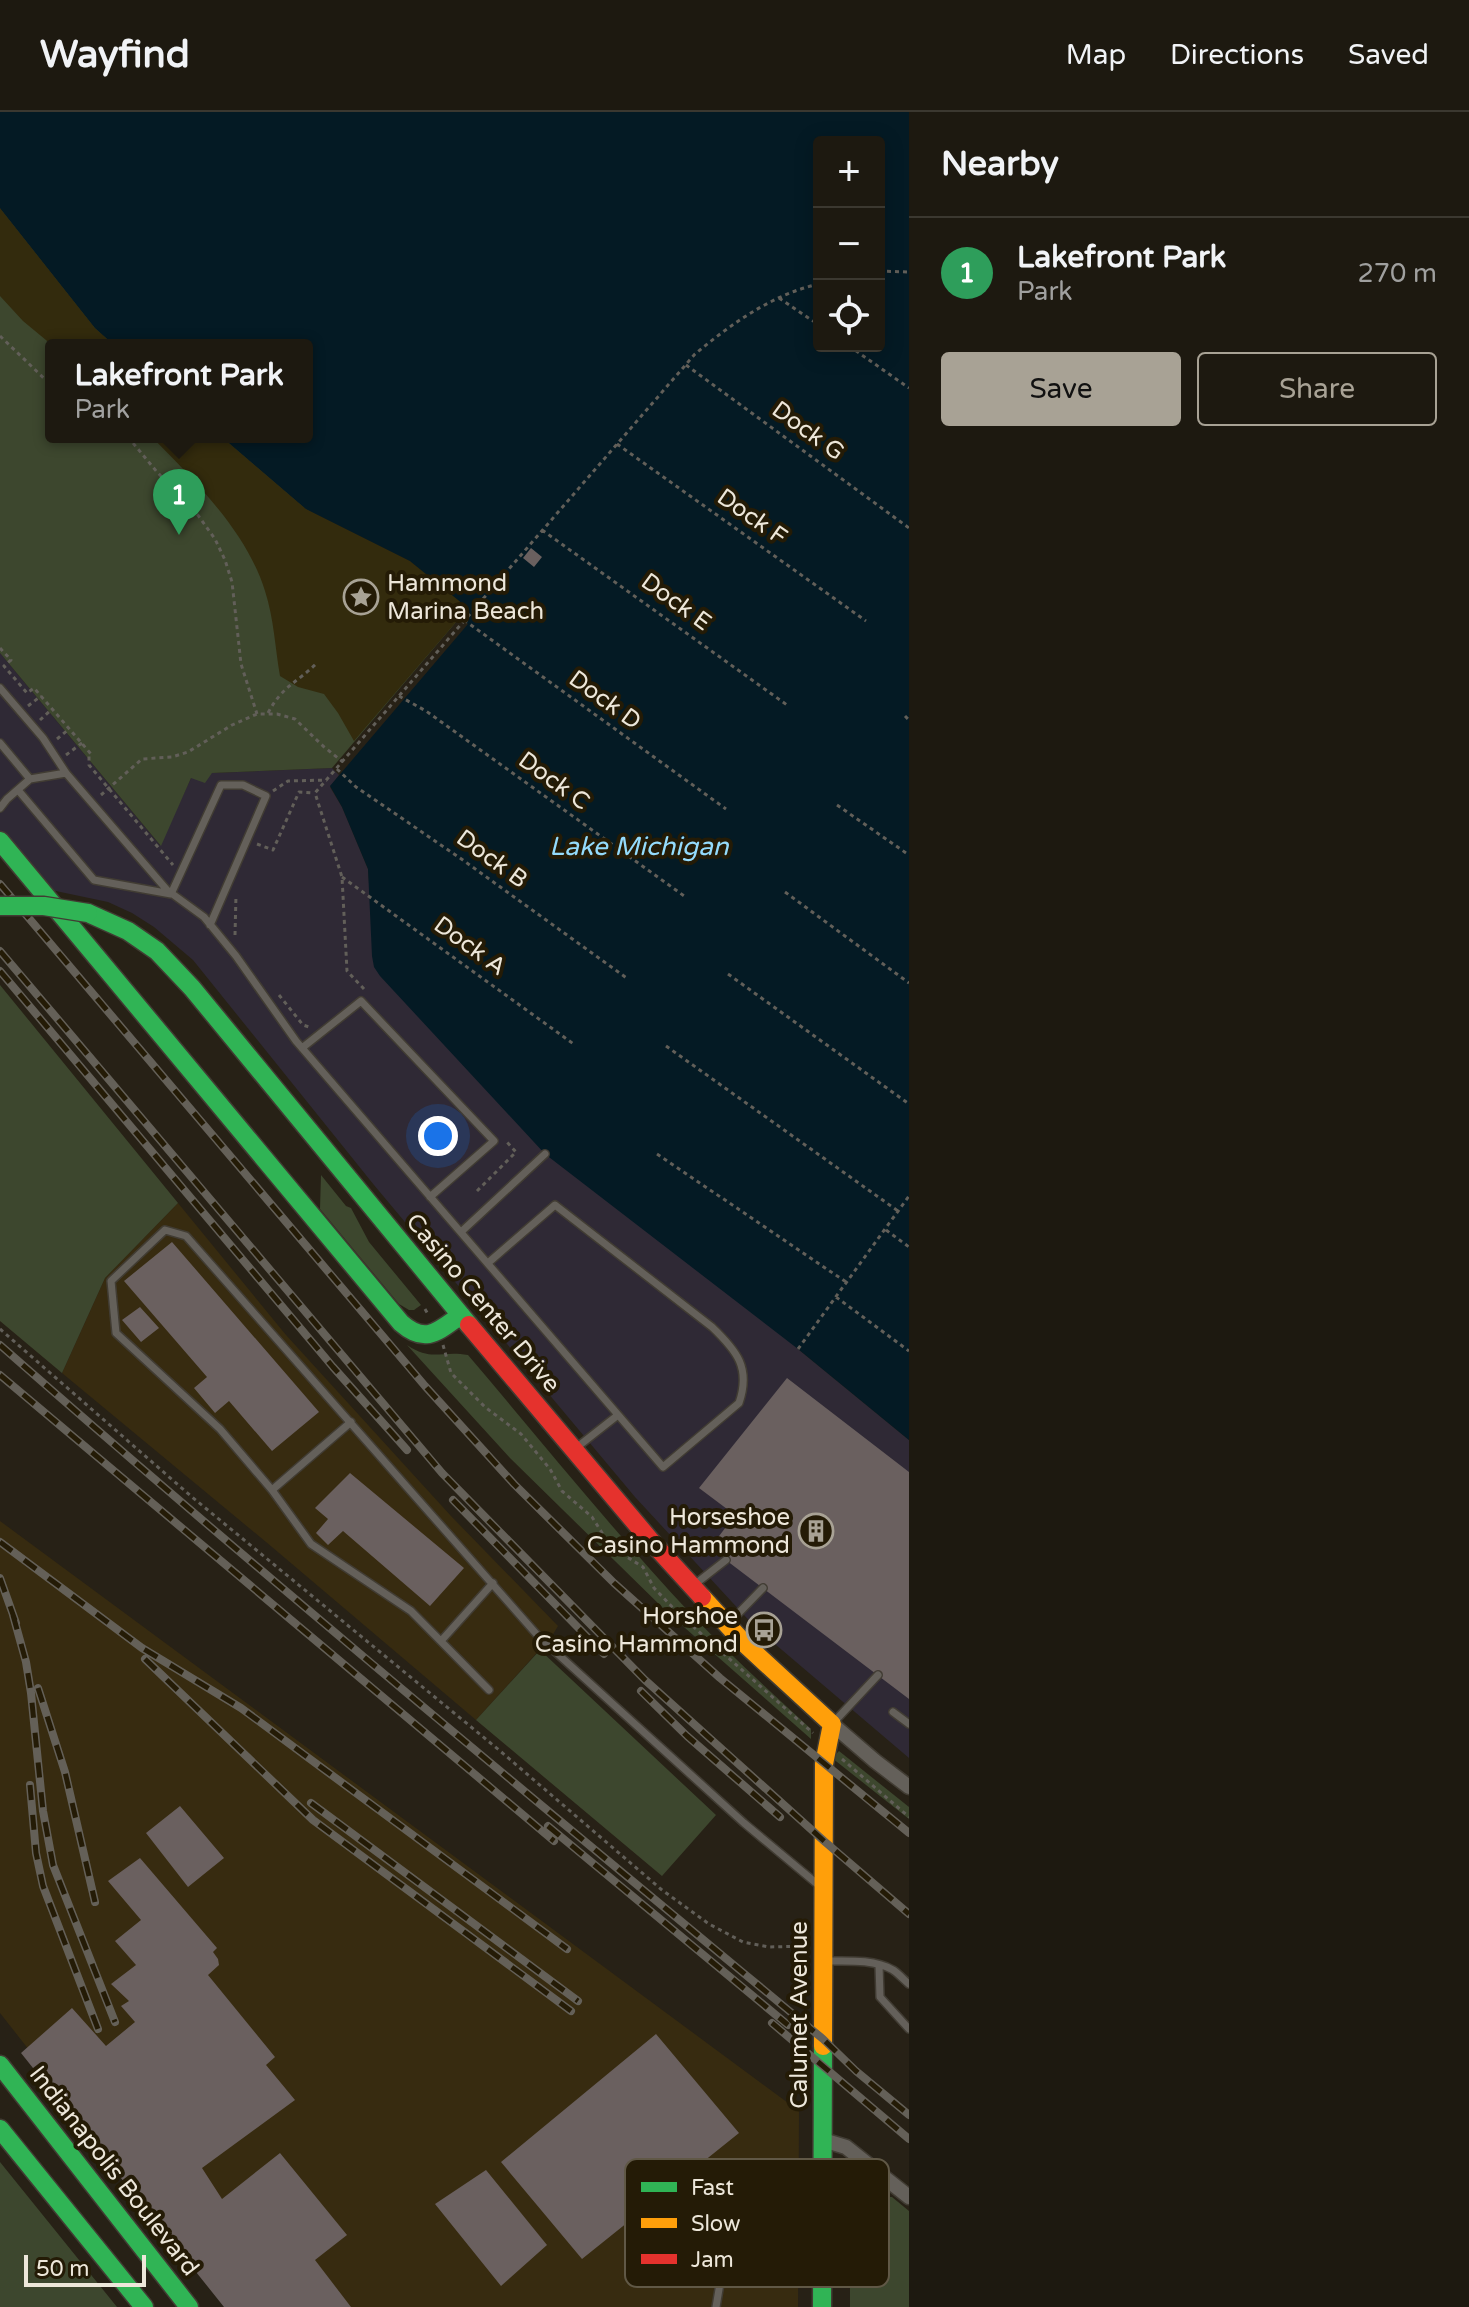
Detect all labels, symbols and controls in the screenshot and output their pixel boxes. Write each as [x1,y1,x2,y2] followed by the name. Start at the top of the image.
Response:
[40,32,190,78] text: Wayfind
[1066,38,1126,72] text: Map
[1170,38,1304,72] text: Directions
[1348,38,1429,72] text: Saved
[813,136,885,352] map controls
[813,136,885,208] button: +
[941,144,1059,185] text: Nearby
[813,208,885,280] button: −
[1017,239,1226,276] text: Lakefront Park
[959,258,975,289] text: 1
[1357,258,1437,289] text: 270 m
[1017,276,1073,307] text: Park
[813,280,885,352] button: locate
[45,339,313,443] popup
[941,352,1181,426] button: Save
[1197,352,1437,426] button: Share
[74,357,284,394] text: Lakefront Park
[74,394,130,425] text: Park
[766,395,850,467] street label: Dock G
[153,469,205,535] pin: 1
[711,483,793,551] street label: Dock F
[635,567,717,637] street label: Dock E
[387,569,544,626] place label: Hammond Marina Beach
[342,578,380,616] place icon: Hammond Marina Beach
[563,664,647,736] street label: Dock D
[513,745,595,817] street label: Dock C
[451,823,533,895] street label: Dock B
[549,831,730,862] water label: Lake Michigan
[428,910,512,982] street label: Dock A
[418,1116,458,1156] your location
[400,1208,566,1398] street label: Casino Center Drive
[587,1503,790,1560] place label: Horseshoe Casino Hammond
[797,1512,835,1550] building icon: Horseshoe Casino Hammond
[535,1602,738,1659] place label: Horshoe Casino Hammond
[745,1611,783,1649] bus stop icon: Horshoe Casino Hammond
[785,1921,814,2109] street label: Calumet Avenue
[23,2060,205,2282] street label: Indianapolis Boulevard
[625,2159,889,2287] legend
[691,2175,734,2201] text: Fast
[691,2211,741,2237] text: Slow
[691,2247,734,2273] text: Jam
[24,2251,146,2287] scale bar
[36,2256,90,2282] text: 50 m

